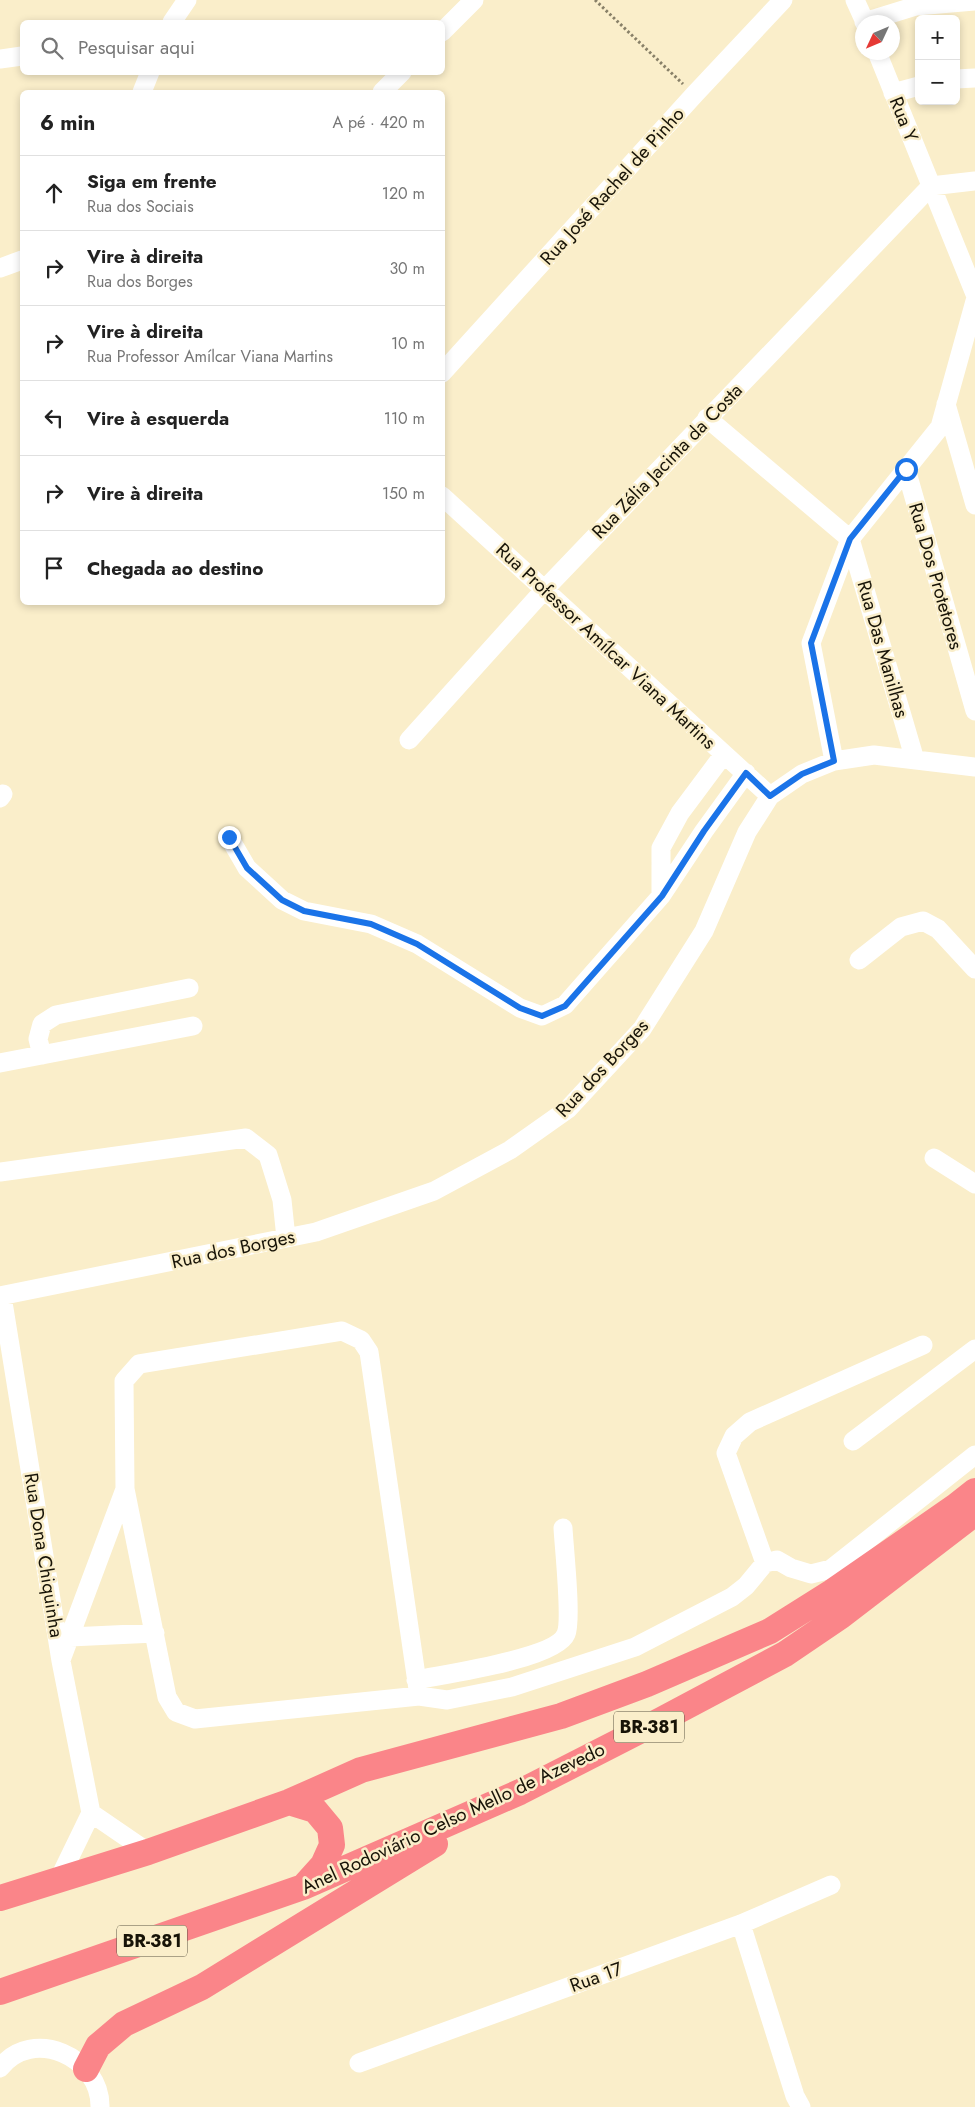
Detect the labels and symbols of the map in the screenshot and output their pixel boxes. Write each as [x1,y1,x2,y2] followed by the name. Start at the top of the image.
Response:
[855,15,900,60] north arrow
[883,93,925,146] street label: Rua Y
[534,101,690,271] street label: Rua José Rachel de Pinho
[586,377,748,545] street label: Rua Zélia Jacinta da Costa
[895,458,918,481] route start
[902,499,970,653] street label: Rua Dos Protetores
[490,537,722,756] street label: Rua Professor Amílcar Viana Martins
[851,577,916,721] street label: Rua Das Manilhas
[218,826,241,849] route end
[549,1013,655,1123] street label: Rua dos Borges
[169,1223,298,1275] street label: Rua dos Borges
[18,1471,70,1639] street label: Rua Dona Chiquinha
[614,1711,684,1742] road number: BR-381
[297,1736,609,1900] street label: Anel Rodoviário Celso Mello de Azevedo
[117,1925,187,1956] road number: BR-381
[566,1955,626,1999] street label: Rua 17

